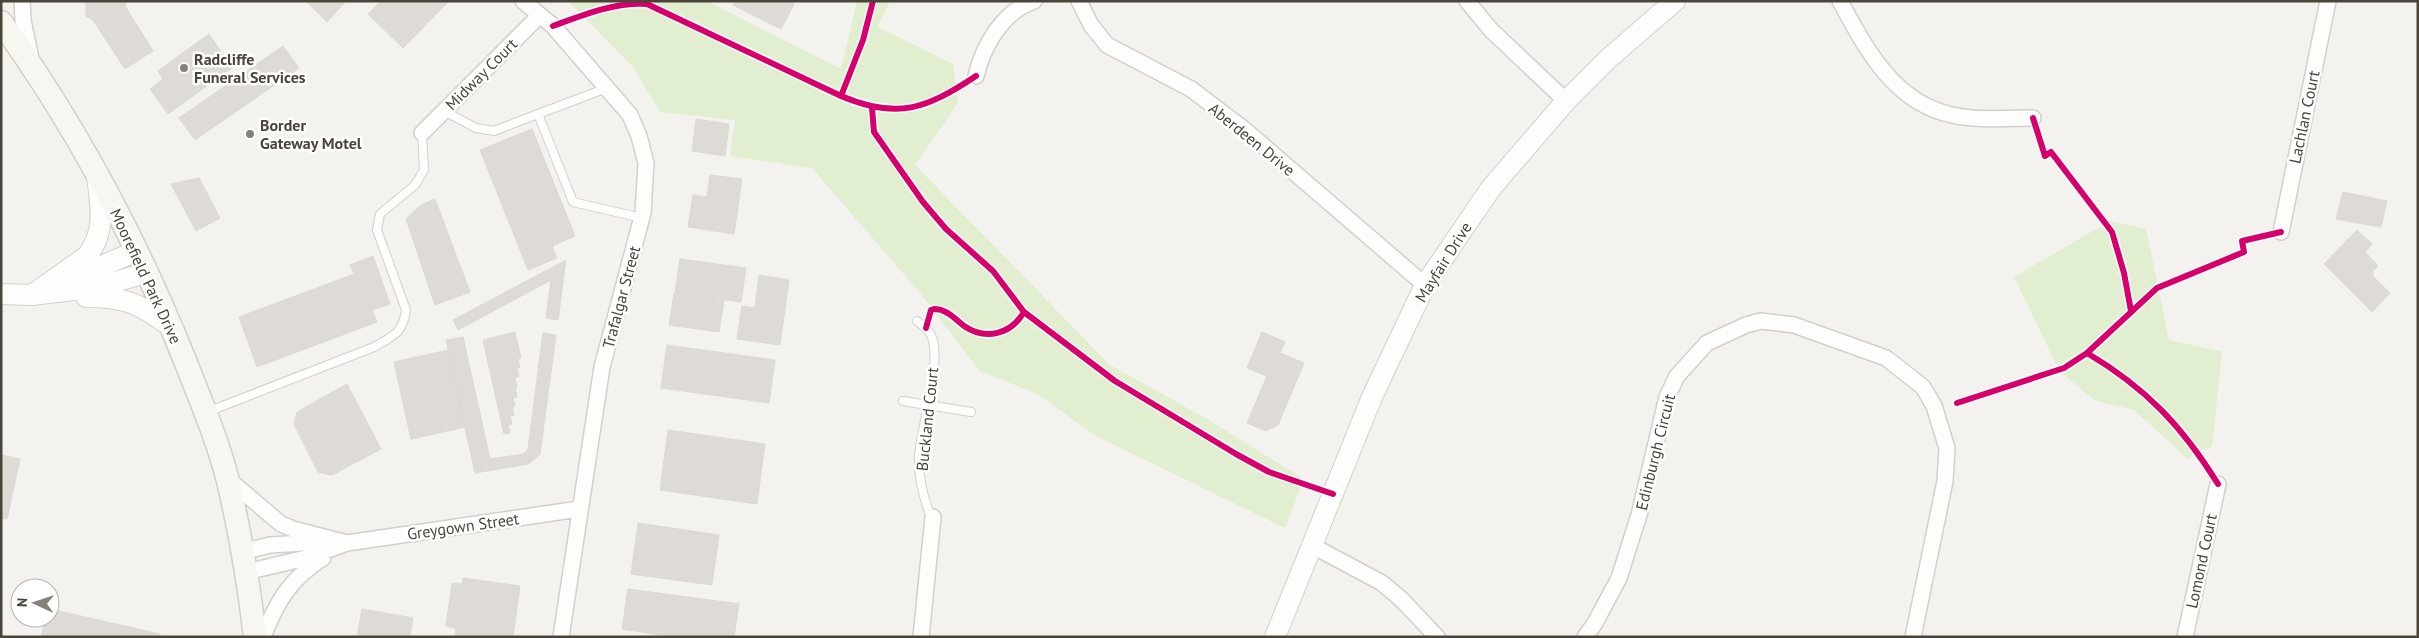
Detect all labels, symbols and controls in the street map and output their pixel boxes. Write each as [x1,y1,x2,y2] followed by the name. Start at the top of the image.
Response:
[441,33,522,114] street label: Midway Court
[194,49,306,87] place label: Radcliffe Funeral Services
[178,62,190,74] marker: Radcliffe Funeral Services
[2284,68,2324,165] street label: Lachlan Court
[1205,98,1299,180] street label: Aberdeen Drive
[260,115,362,153] place label: Border Gateway Motel
[244,128,256,140] marker: Border Gateway Motel
[106,205,186,347] street label: Moorefield Park Drive
[1410,218,1476,306] street label: Mayfair Drive
[598,243,644,350] street label: Trafalgar Street
[912,366,942,472] street label: Buckland Court
[1631,391,1679,512] street label: Edinburgh Circuit
[406,508,521,544] street label: Greygown Street
[2181,511,2221,610] street label: Lomond Court
[10,578,60,628] north arrow
[13,597,31,607] text: N

